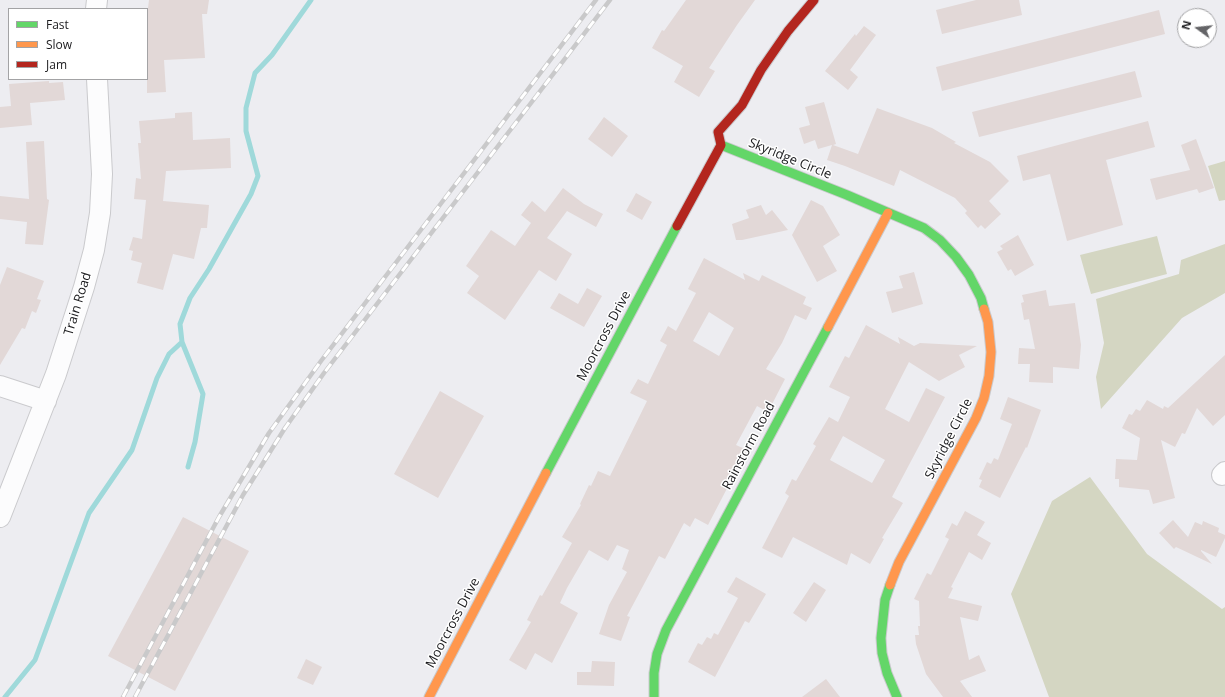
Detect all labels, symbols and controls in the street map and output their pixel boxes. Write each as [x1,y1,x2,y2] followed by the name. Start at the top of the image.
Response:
[8,8,148,80] legend
[1177,8,1217,48] north arrow
[46,16,69,33] text: Fast
[1177,19,1194,31] text: N
[46,36,72,53] text: Slow
[46,56,67,73] text: Jam
[746,135,834,183] street label: Skyridge Circle
[61,270,95,338] street label: Train Road
[574,288,634,384] street label: Moorcross Drive
[922,396,976,482] street label: Skyridge Circle
[719,400,779,492] street label: Rainstorm Road
[423,575,483,671] street label: Moorcross Drive

